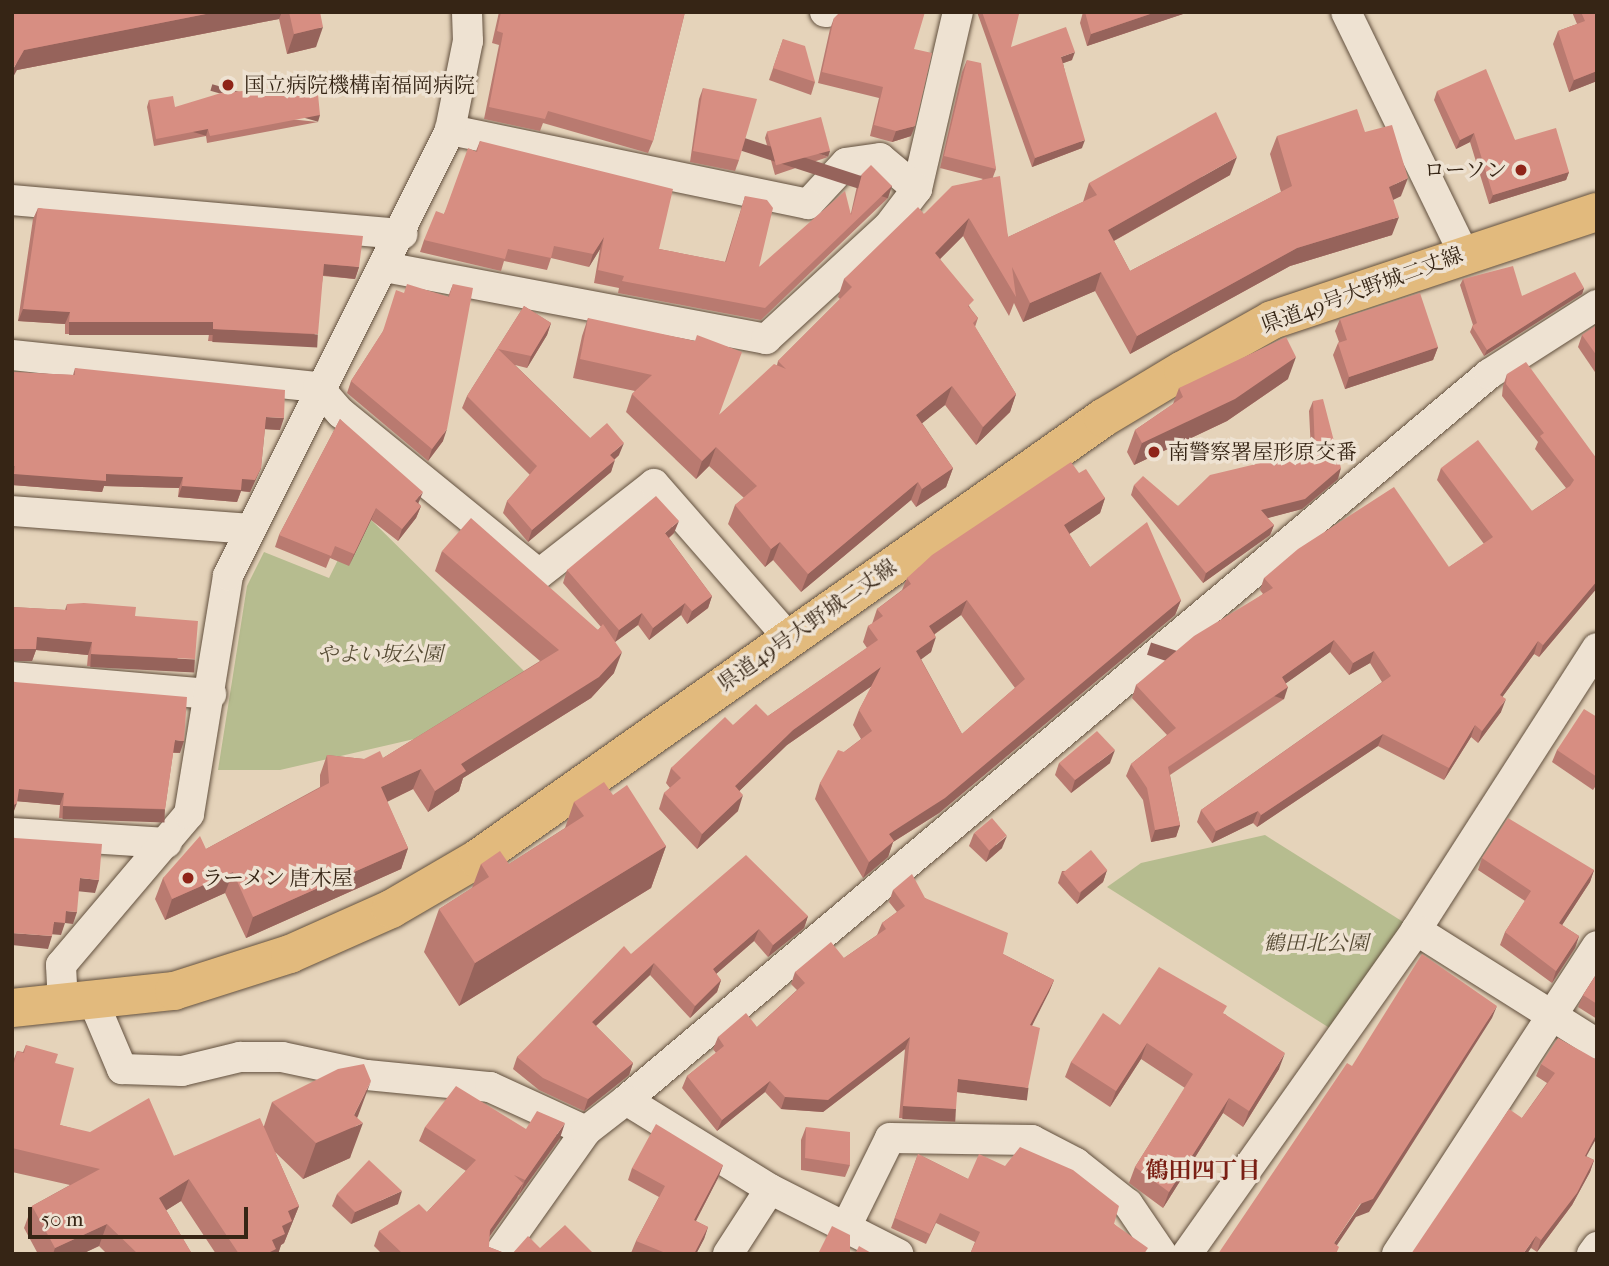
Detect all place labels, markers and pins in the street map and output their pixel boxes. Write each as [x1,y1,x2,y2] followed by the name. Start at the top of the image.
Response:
[244,72,475,98] place label: 国立病院機構南福岡病院
[218,75,238,95] marker: 国立病院機構南福岡病院
[1423,157,1507,183] place label: ローソン
[1513,162,1529,178] marker: ローソン
[1168,439,1357,465] place label: 南警察署屋形原交番
[1146,444,1162,460] marker: 南警察署屋形原交番
[202,865,354,891] place label: ラーメン 唐木屋
[180,870,196,886] marker: ラーメン 唐木屋

